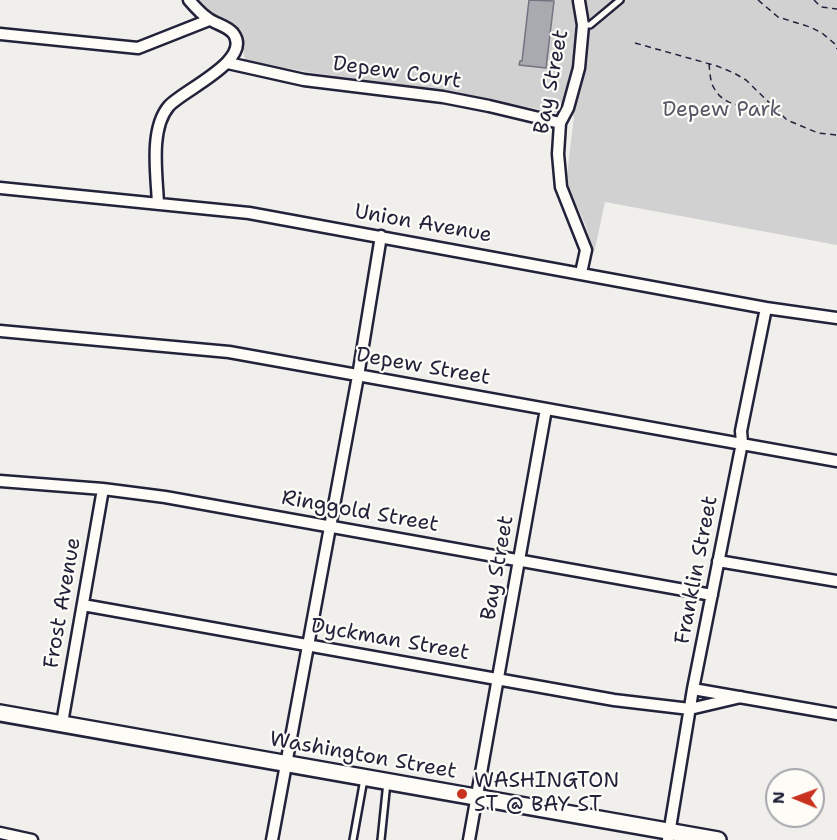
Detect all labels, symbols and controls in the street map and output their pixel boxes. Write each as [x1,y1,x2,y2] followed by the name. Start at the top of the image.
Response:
[530,28,574,136] street label: Bay Street
[331,51,463,95] street label: Depew Court
[662,98,782,124] park label: Depew Park
[352,200,494,248] street label: Union Avenue
[354,343,492,391] street label: Depew Street
[279,486,441,538] street label: Ringgold Street
[670,494,724,646] street label: Franklin Street
[476,514,520,622] street label: Bay Street
[39,536,87,670] street label: Frost Avenue
[309,614,471,666] street label: Dyckman Street
[268,727,458,785] street label: Washington Street
[765,768,825,828] north arrow
[474,769,619,819] place label: WASHINGTON ST @ BAY ST
[455,787,469,801] marker: WASHINGTON ST @ BAY ST
[768,791,789,804] text: N

